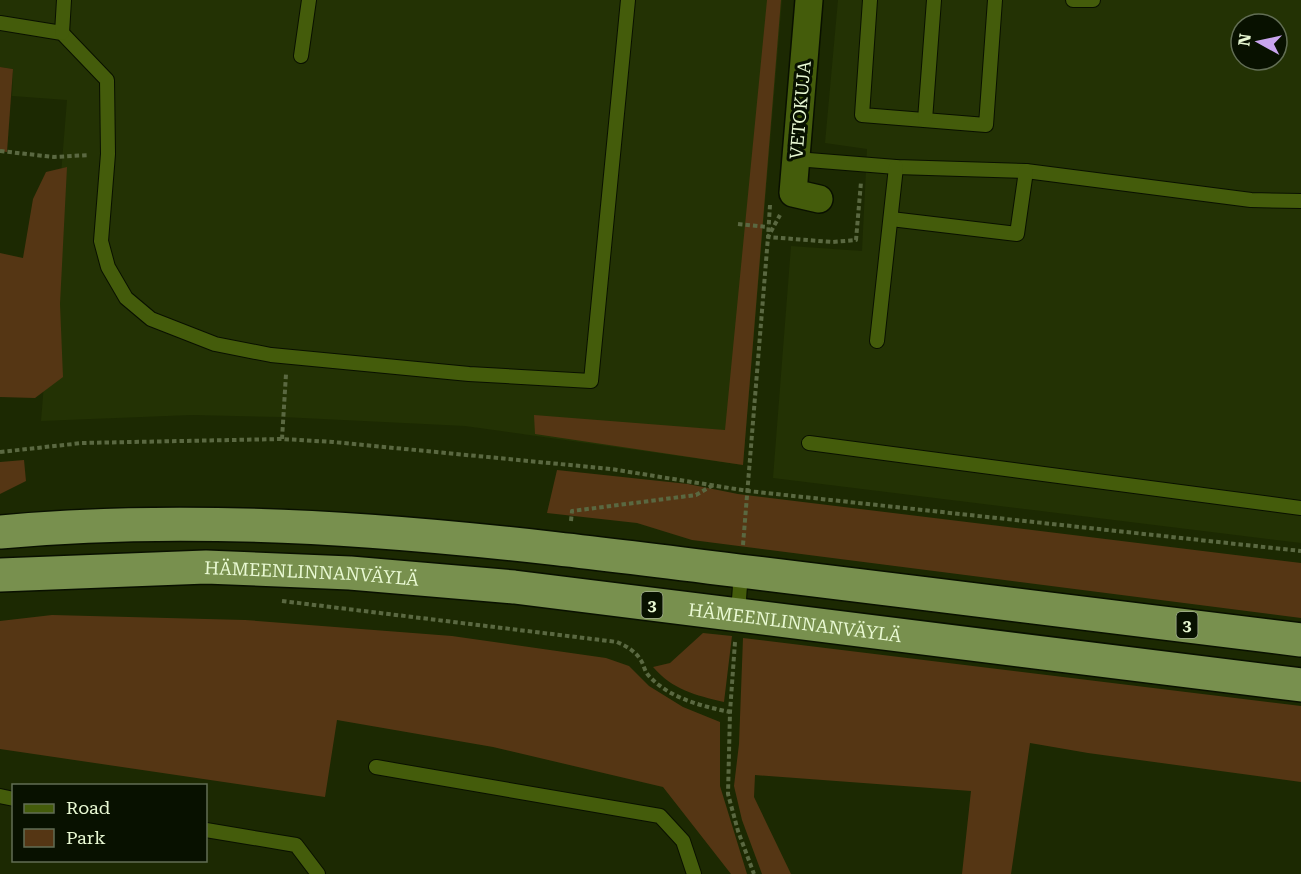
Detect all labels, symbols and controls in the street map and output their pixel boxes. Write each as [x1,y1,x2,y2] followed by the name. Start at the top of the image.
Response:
[1229,12,1289,72] north arrow
[1234,33,1255,47] text: N
[785,60,815,160] street label: VETOKUJA
[204,556,420,589] street label: HÄMEENLINNANVÄYLÄ
[642,592,662,618] road number: 3
[687,598,903,646] street label: HÄMEENLINNANVÄYLÄ
[1176,612,1198,638] road number: 3
[12,784,207,862] legend
[66,797,111,818] text: Road
[66,827,106,848] text: Park

